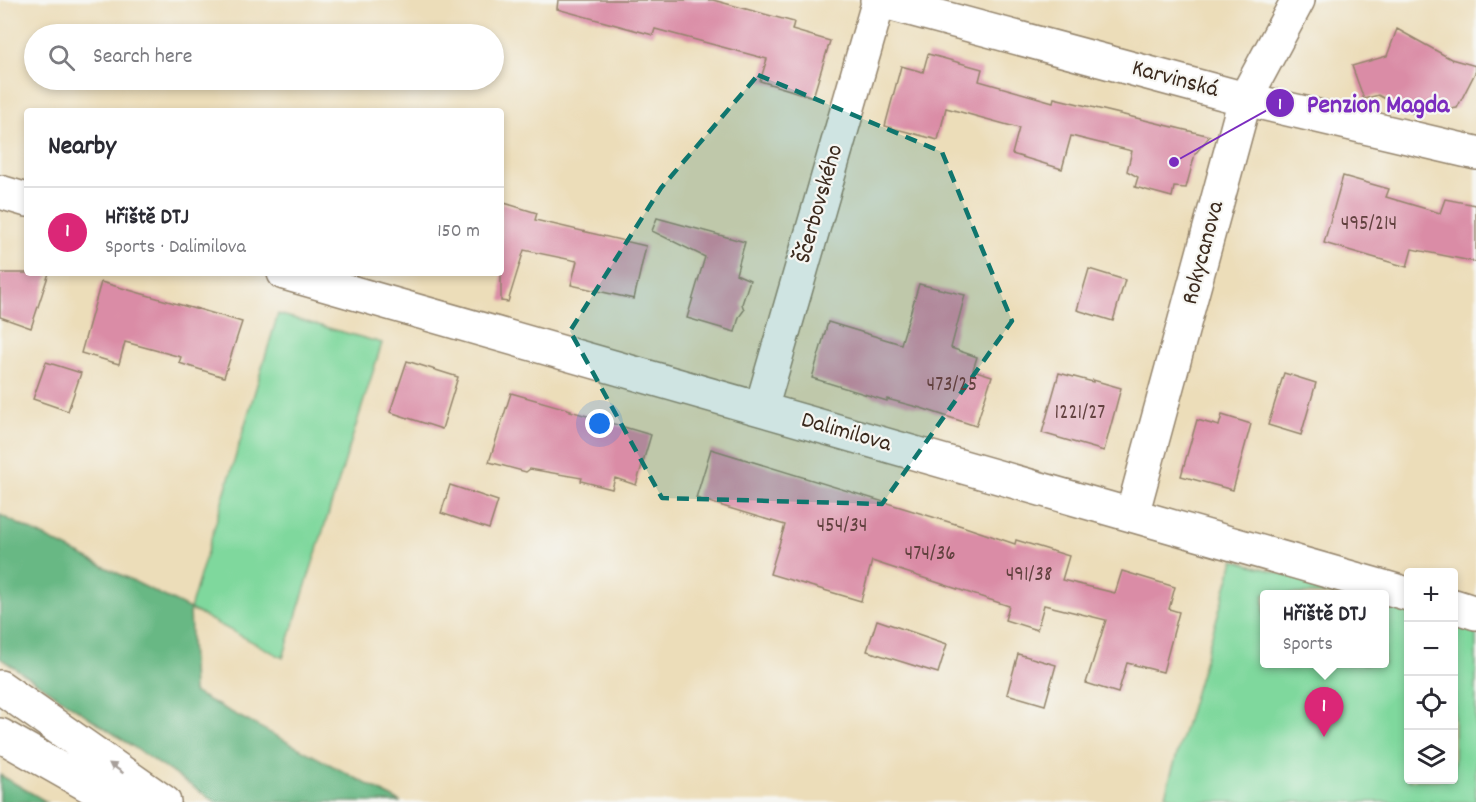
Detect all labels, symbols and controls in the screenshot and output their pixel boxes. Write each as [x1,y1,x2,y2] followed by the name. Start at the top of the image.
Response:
[24,24,504,90] search box
[45,41,78,74] icon: search
[93,42,192,73] text: Search here
[1128,52,1222,108] street label: Karvinská
[1265,81,1462,125] callout: Penzion Magda
[1307,88,1450,125] text: Penzion Magda
[1278,93,1282,118] text: 1
[48,129,116,166] text: Nearby
[787,141,853,267] street label: Ščerbovského
[1174,197,1234,309] street label: Rokycanova
[105,203,189,234] text: Hřiště DTJ
[1341,210,1397,240] house number: 495/214
[65,218,70,246] text: 1
[437,218,480,246] text: 150 m
[105,234,246,262] text: Sports · Dalimilova
[927,371,977,401] house number: 473/25
[1055,399,1105,429] house number: 1221/27
[797,404,896,462] street label: Dalimilova
[585,409,614,438] your location
[816,512,868,542] house number: 454/34
[904,540,956,570] house number: 474/36
[1006,561,1052,591] house number: 491/38
[1404,568,1458,784] map controls
[1404,568,1458,622] button: +
[1260,590,1389,668] popup
[1283,600,1366,631] text: Hřiště DTJ
[1404,622,1458,676] button: −
[1283,631,1333,659] text: Sports
[1404,676,1458,730] button: locate
[1304,688,1344,737] pin: 1
[1404,730,1458,784] button: layers
[108,763,124,774] one-way arrow

